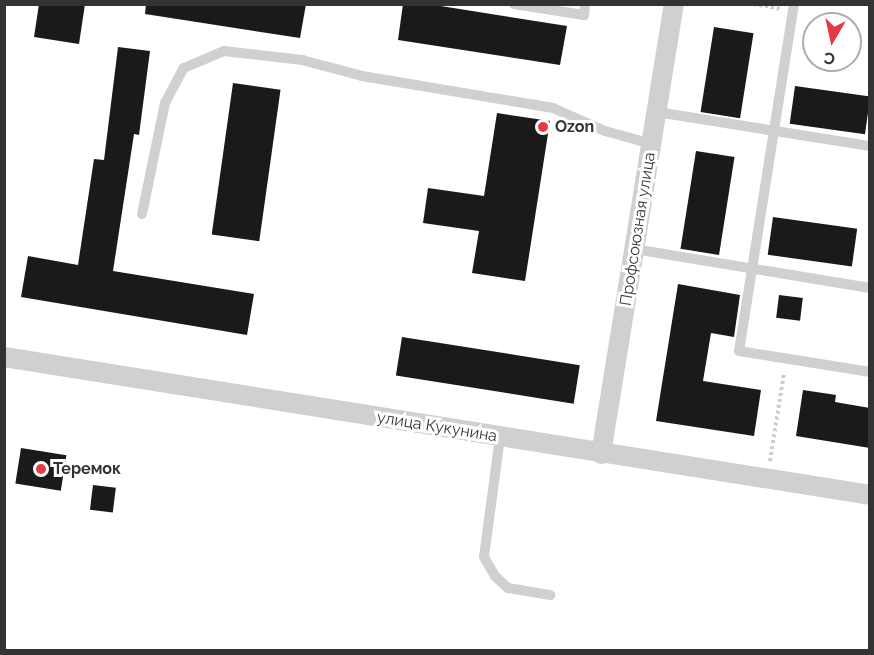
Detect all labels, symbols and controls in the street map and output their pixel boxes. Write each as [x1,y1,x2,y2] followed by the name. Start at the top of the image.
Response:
[802,12,862,72] north arrow
[823,48,836,69] text: С
[555,117,594,137] place label: Ozon
[536,120,550,134] marker: Ozon
[616,151,660,307] street label: Профсоюзная улица
[376,408,498,446] street label: улица Кукунина
[53,459,121,479] place label: Теремок
[34,462,48,476] marker: Теремок

